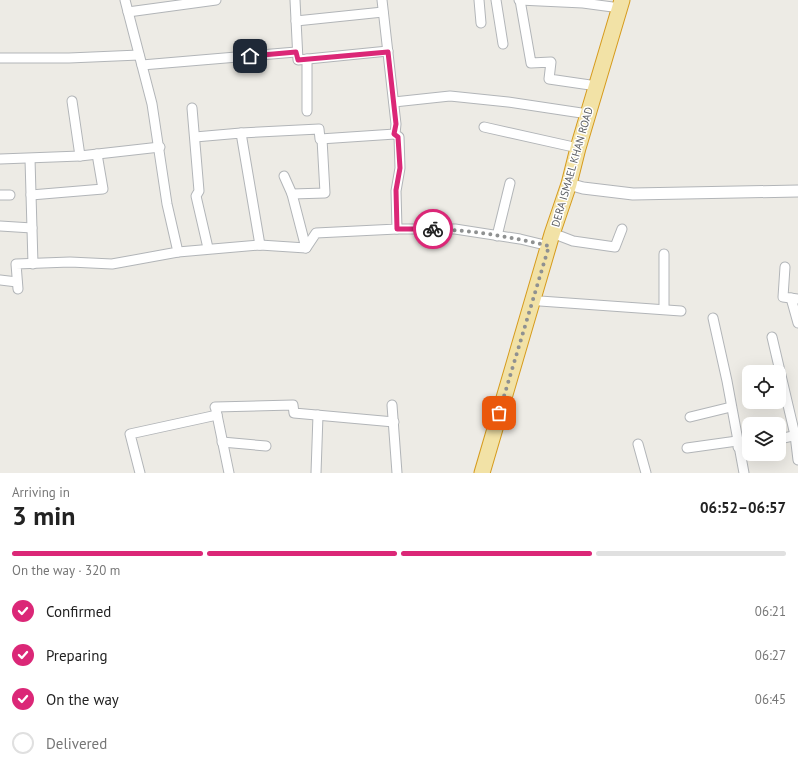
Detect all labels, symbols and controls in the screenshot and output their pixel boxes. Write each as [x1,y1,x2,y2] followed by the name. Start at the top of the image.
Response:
[233,39,267,73] pin
[239,45,261,67] icon: home
[548,105,596,229] street label: DERA ISMAEL KHAN ROAD
[413,209,453,249] courier
[422,218,444,240] icon: bike
[742,365,786,461] map controls
[742,365,786,409] button: locate
[482,396,516,430] pin
[488,402,510,424] icon: bag
[742,417,786,461] button: layers
[12,484,70,501] text: Arriving in
[700,498,786,517] text: 06:52–06:57
[12,499,75,532] text: 3 min
[12,562,120,579] text: On the way · 320 m
[12,600,34,622] icon: check
[46,602,111,621] text: Confirmed
[755,603,786,620] text: 06:21
[12,644,34,666] icon: check
[46,646,108,665] text: Preparing
[755,647,786,664] text: 06:27
[12,688,34,710] icon: check
[46,690,119,709] text: On the way
[755,691,786,708] text: 06:45
[46,734,107,753] text: Delivered

